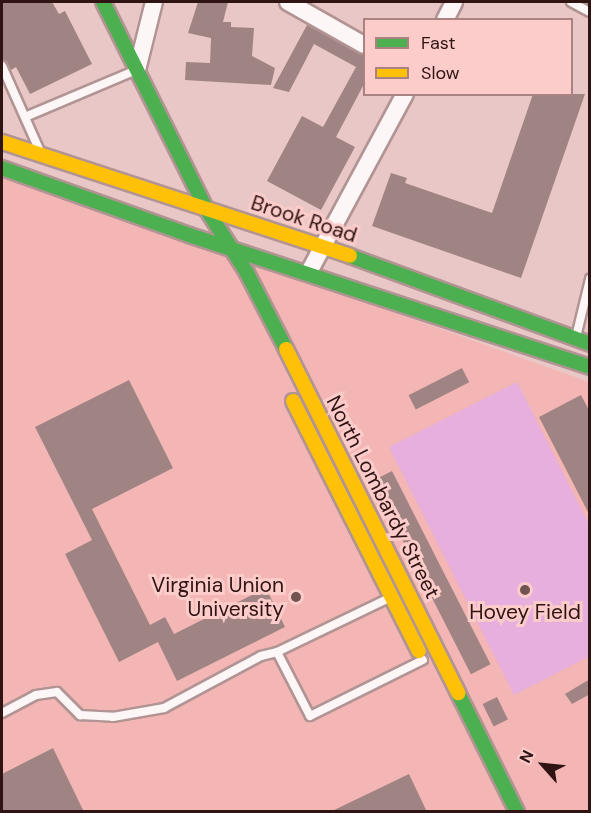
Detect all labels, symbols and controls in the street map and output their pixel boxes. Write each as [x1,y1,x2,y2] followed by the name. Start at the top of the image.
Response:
[363,18,573,96] legend
[421,31,456,55] text: Fast
[421,61,460,85] text: Slow
[248,190,360,248] street label: Brook Road
[321,391,445,603] street label: North Lombardy Street
[151,572,284,622] place label: Virginia Union University
[518,583,532,597] marker: Hovey Field
[289,590,303,604] marker: Virginia Union University
[469,599,581,625] place label: Hovey Field
[513,735,573,795] north arrow
[515,747,539,767] text: N

